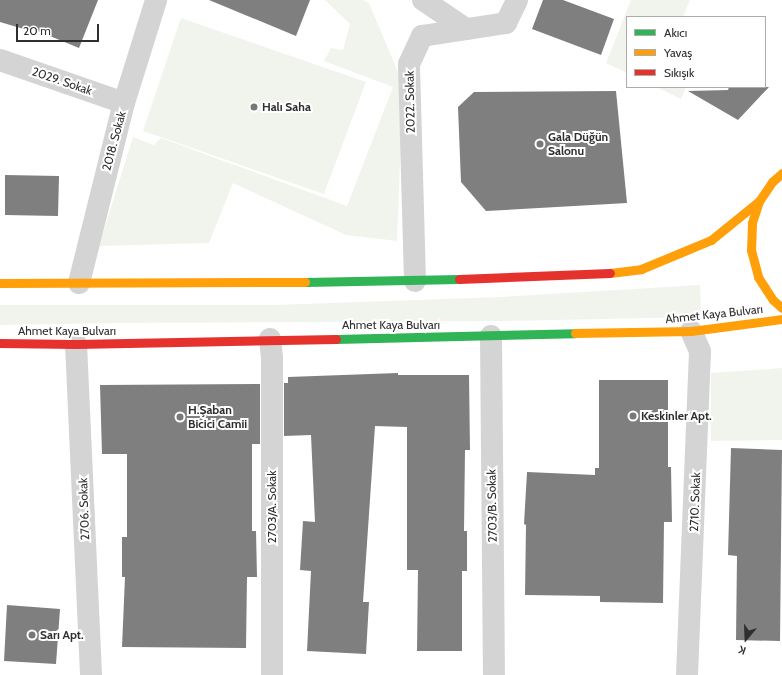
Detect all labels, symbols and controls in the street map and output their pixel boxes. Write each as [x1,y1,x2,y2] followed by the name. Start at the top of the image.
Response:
[18,16,101,42] scale bar
[626,16,766,88] legend
[23,23,51,38] text: 20 m
[664,25,687,40] text: Akıcı
[664,45,692,60] text: Yavaş
[30,64,94,98] street label: 2029. Sokak
[664,65,694,80] text: Sıkışık
[402,71,418,133] street label: 2022. Sokak
[262,100,311,114] place label: Halı Saha
[249,102,259,112] marker: Halı Saha
[99,110,129,172] street label: 2018. Sokak
[548,130,608,158] place label: Gala Düğün Salonu
[535,139,545,149] marker: Gala Düğün Salonu
[664,302,764,326] street label: Ahmet Kaya Bulvarı
[342,318,440,332] street label: Ahmet Kaya Bulvarı
[18,324,116,338] street label: Ahmet Kaya Bulvarı
[188,403,247,431] place label: H.Şaban Bicici Camii
[641,409,712,423] place label: Keskinler Apt.
[628,411,638,421] marker: Keskinler Apt.
[175,412,185,422] marker: H.Şaban Bicici Camii
[484,469,500,543] street label: 2703/B. Sokak
[265,470,279,544] street label: 2703/A. Sokak
[687,472,703,532] street label: 2710. Sokak
[76,477,92,541] street label: 2706. Sokak
[726,619,766,659] north arrow
[40,628,84,642] place label: Sarı Apt.
[27,630,37,640] marker: Sarı Apt.
[737,643,748,658] text: K

